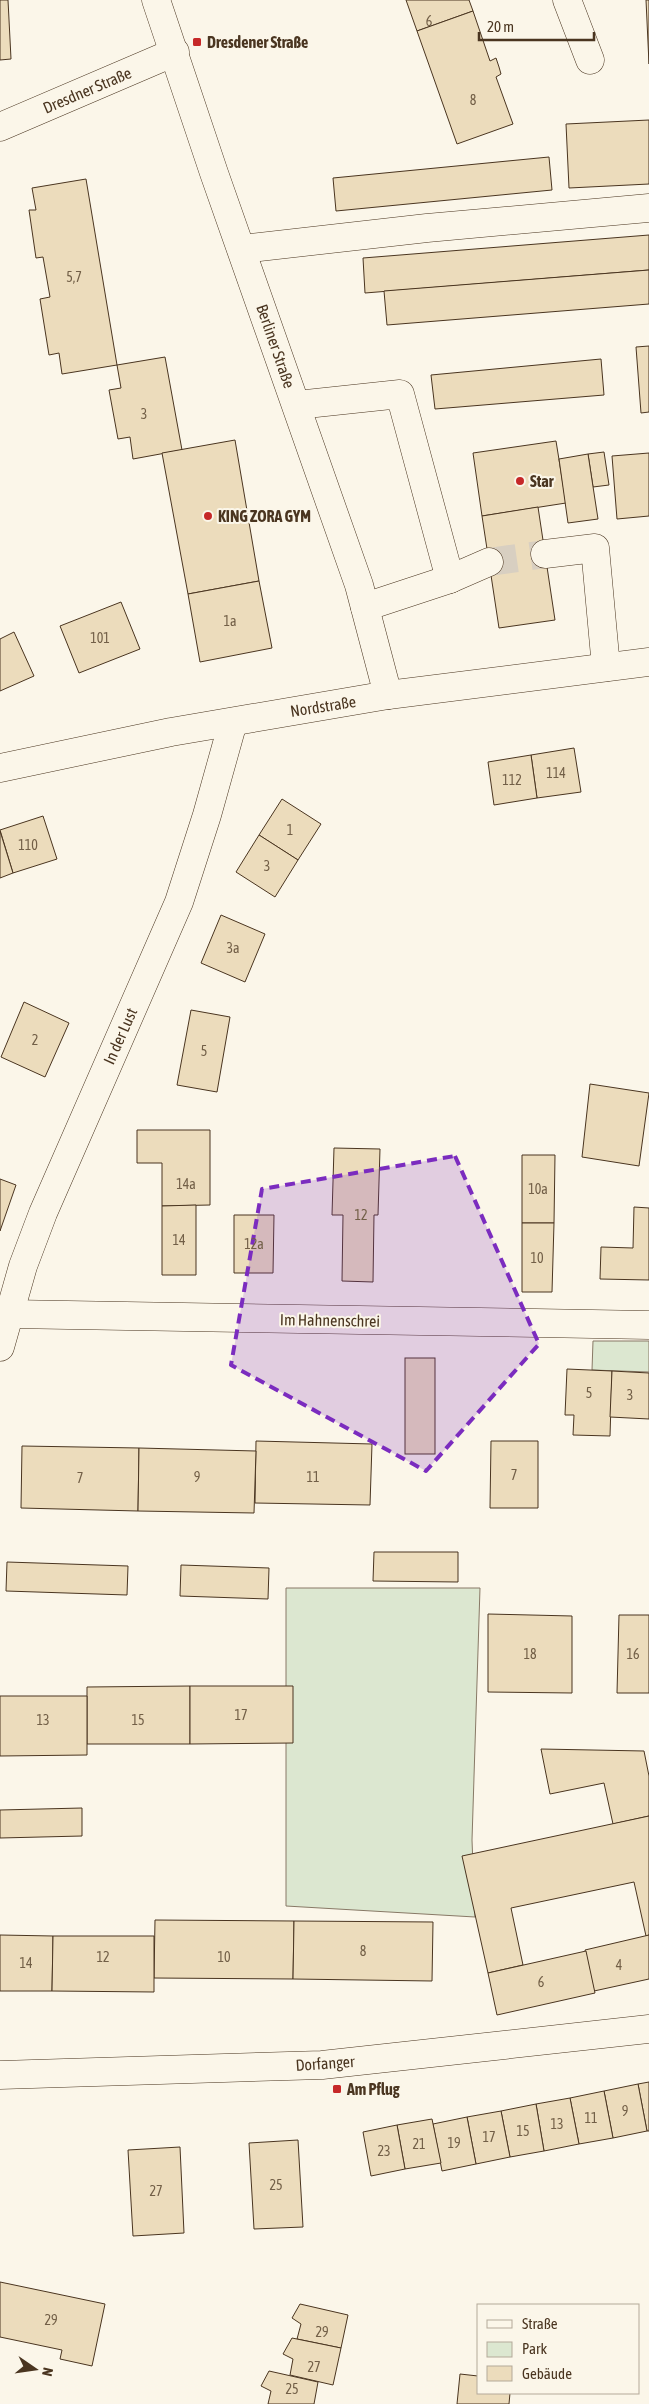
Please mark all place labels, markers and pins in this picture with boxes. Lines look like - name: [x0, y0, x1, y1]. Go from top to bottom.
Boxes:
- place label: Dresdener Straße: [207, 33, 308, 51]
- marker: Dresdener Straße: [191, 36, 203, 48]
- place label: Star: [530, 472, 554, 490]
- marker: Star: [514, 475, 526, 487]
- place label: KING ZORA GYM: [218, 507, 311, 525]
- marker: KING ZORA GYM: [202, 510, 214, 522]
- place label: Am Pflug: [346, 2080, 400, 2098]
- marker: Am Pflug: [331, 2083, 343, 2095]

